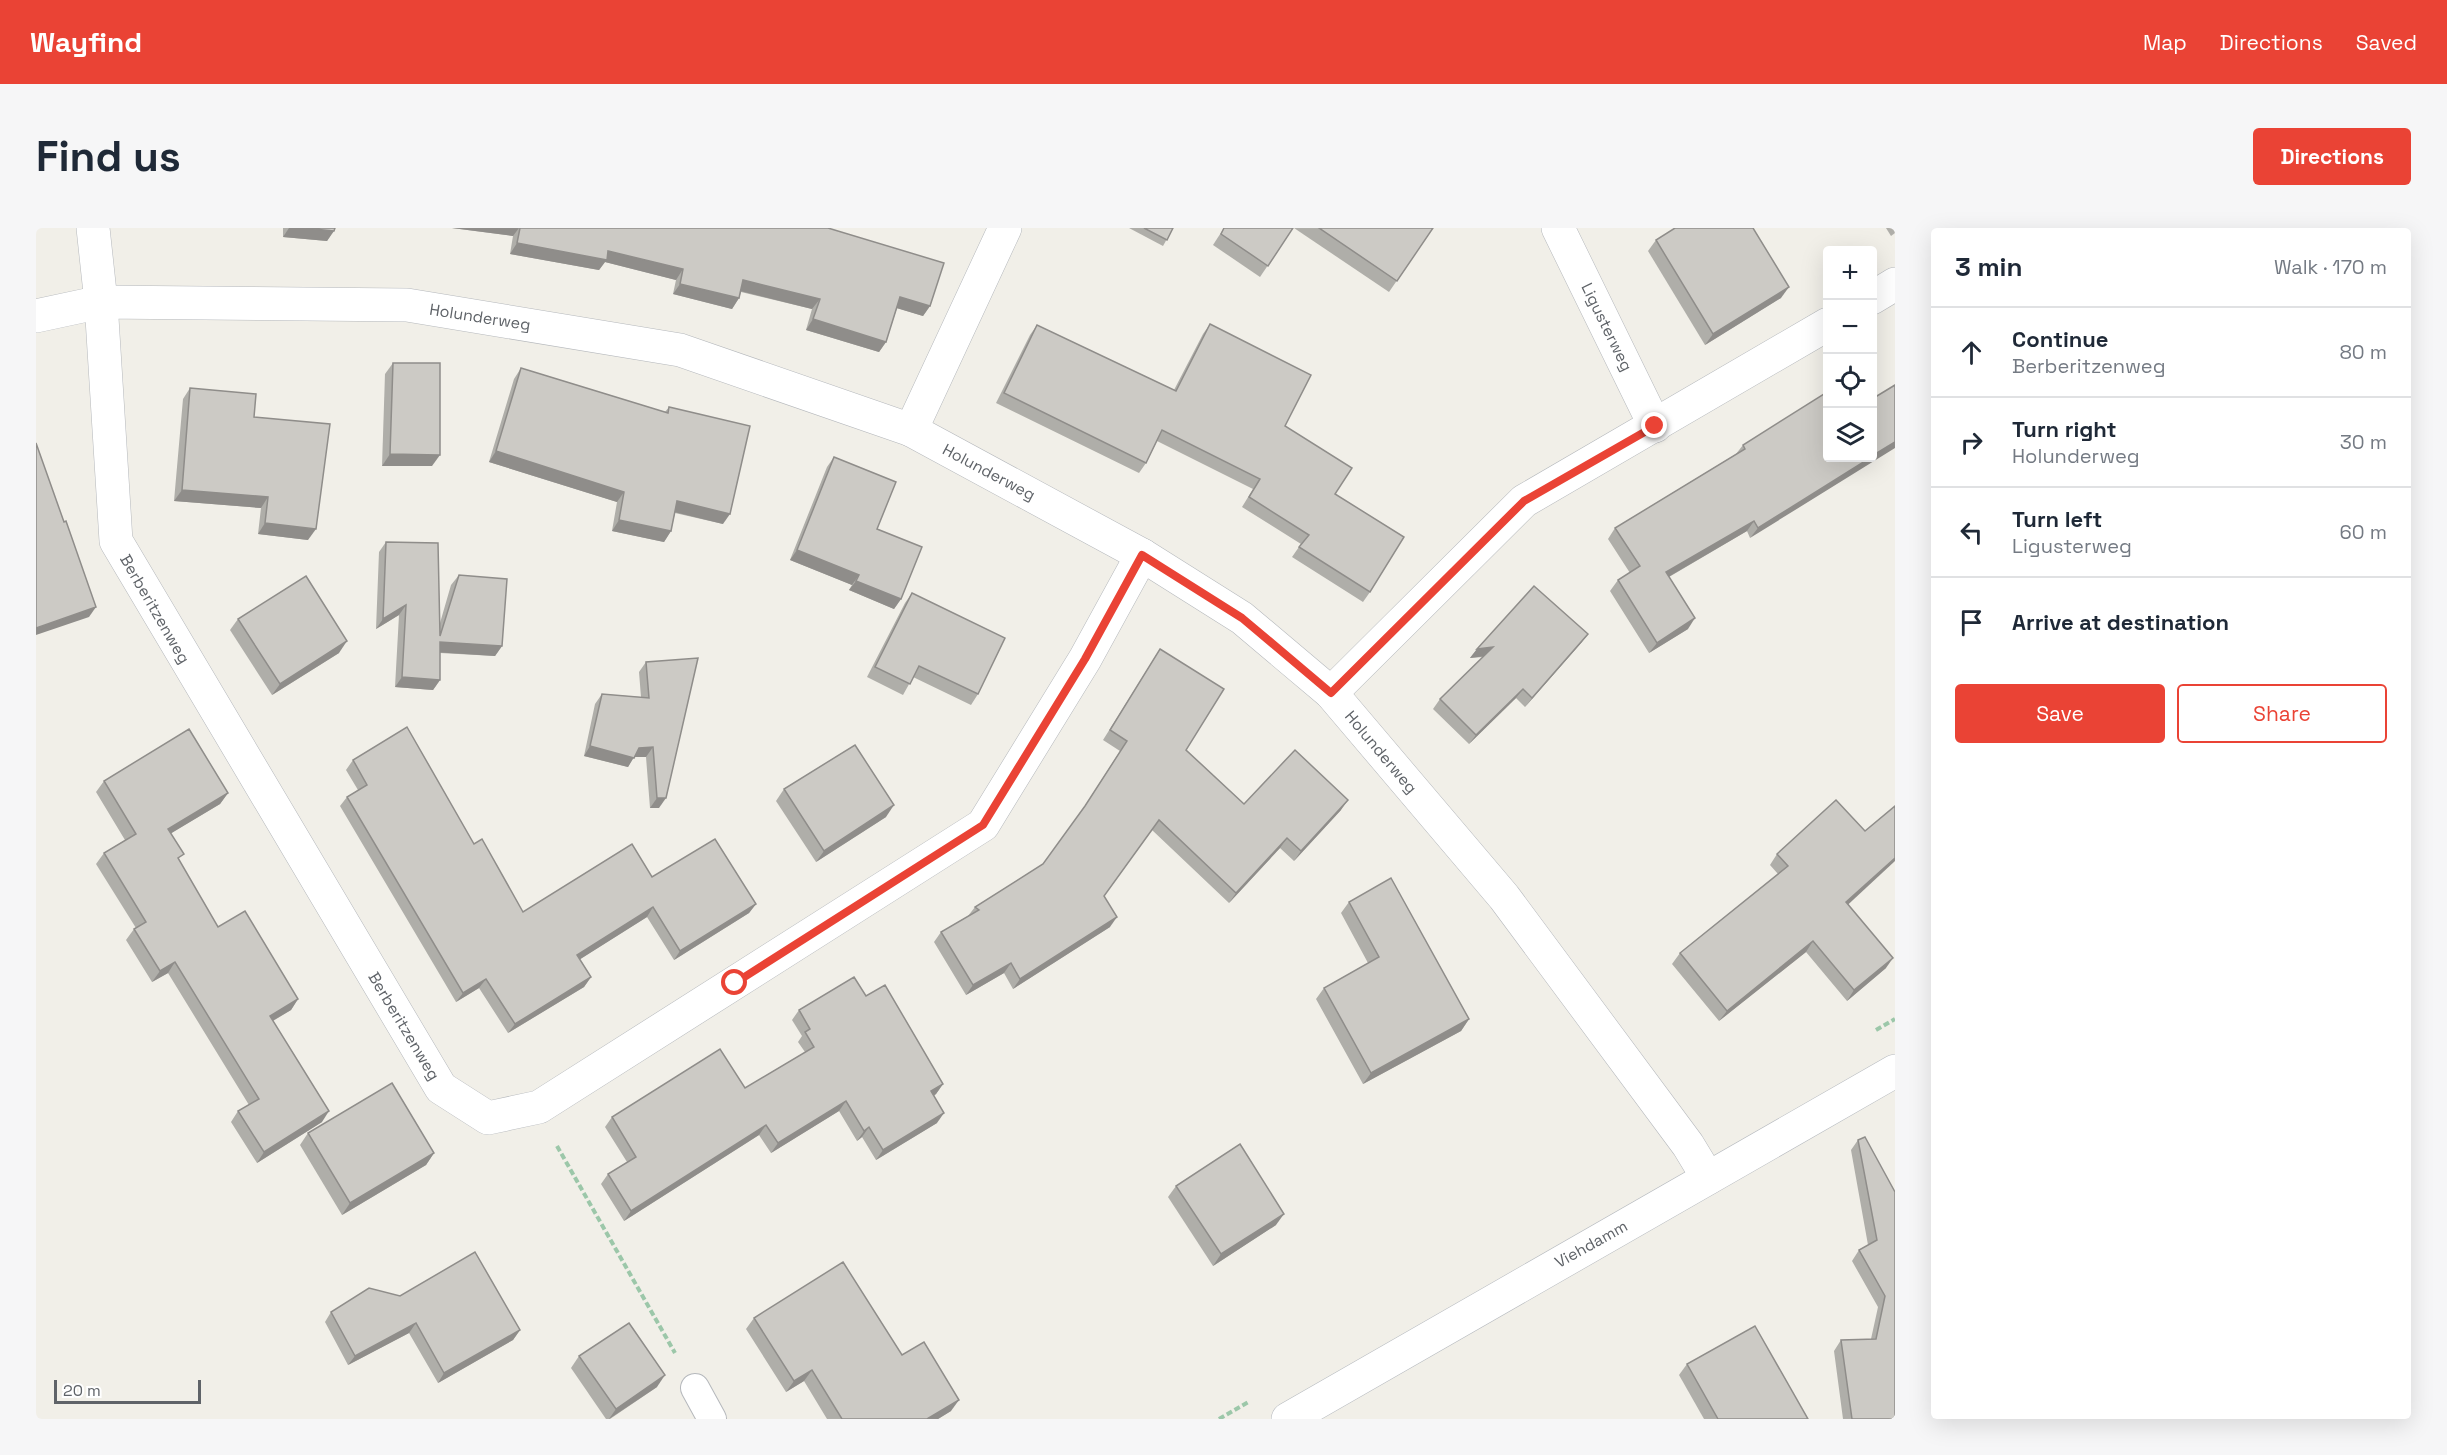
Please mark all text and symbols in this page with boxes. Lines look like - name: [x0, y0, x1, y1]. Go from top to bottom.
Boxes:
- text: Wayfind: [30, 24, 142, 60]
- text: Map: [2143, 29, 2187, 56]
- text: Directions: [2220, 29, 2323, 56]
- text: Saved: [2356, 29, 2417, 56]
- button: Directions: [2253, 128, 2411, 185]
- text: Find us: [36, 130, 181, 183]
- map controls: [1823, 246, 1877, 462]
- button: +: [1823, 246, 1877, 300]
- text: 3 min: [1955, 250, 2023, 284]
- text: Walk · 170 m: [2274, 254, 2387, 280]
- street label: Ligusterweg: [1577, 279, 1637, 375]
- street label: Holunderweg: [428, 299, 532, 335]
- button: −: [1823, 300, 1877, 354]
- text: Continue: [2012, 325, 2108, 353]
- icon: ahead: [1955, 336, 1988, 369]
- text: 80 m: [2339, 339, 2387, 365]
- text: Berberitzenweg: [2012, 353, 2166, 379]
- button: locate: [1823, 354, 1877, 408]
- button: layers: [1823, 408, 1877, 462]
- route end: [1641, 412, 1667, 438]
- text: Turn right: [2012, 415, 2117, 443]
- icon: right: [1955, 426, 1988, 459]
- text: 30 m: [2340, 429, 2387, 455]
- street label: Holunderweg: [939, 439, 1039, 505]
- text: Holunderweg: [2012, 443, 2140, 469]
- text: Turn left: [2012, 505, 2102, 533]
- icon: left: [1955, 516, 1988, 549]
- text: 60 m: [2340, 519, 2387, 545]
- text: Ligusterweg: [2012, 533, 2132, 559]
- street label: Berberitzenweg: [115, 551, 195, 667]
- icon: arrive: [1955, 606, 1988, 639]
- text: Arrive at destination: [2012, 608, 2229, 636]
- button: Save: [1955, 684, 2165, 743]
- button: Share: [2177, 684, 2387, 743]
- street label: Holunderweg: [1340, 706, 1422, 798]
- street label: Berberitzenweg: [363, 968, 445, 1084]
- route start: [721, 969, 747, 995]
- street label: Viehdamm: [1551, 1215, 1631, 1273]
- scale bar: [54, 1377, 201, 1404]
- text: 20 m: [63, 1380, 101, 1401]

